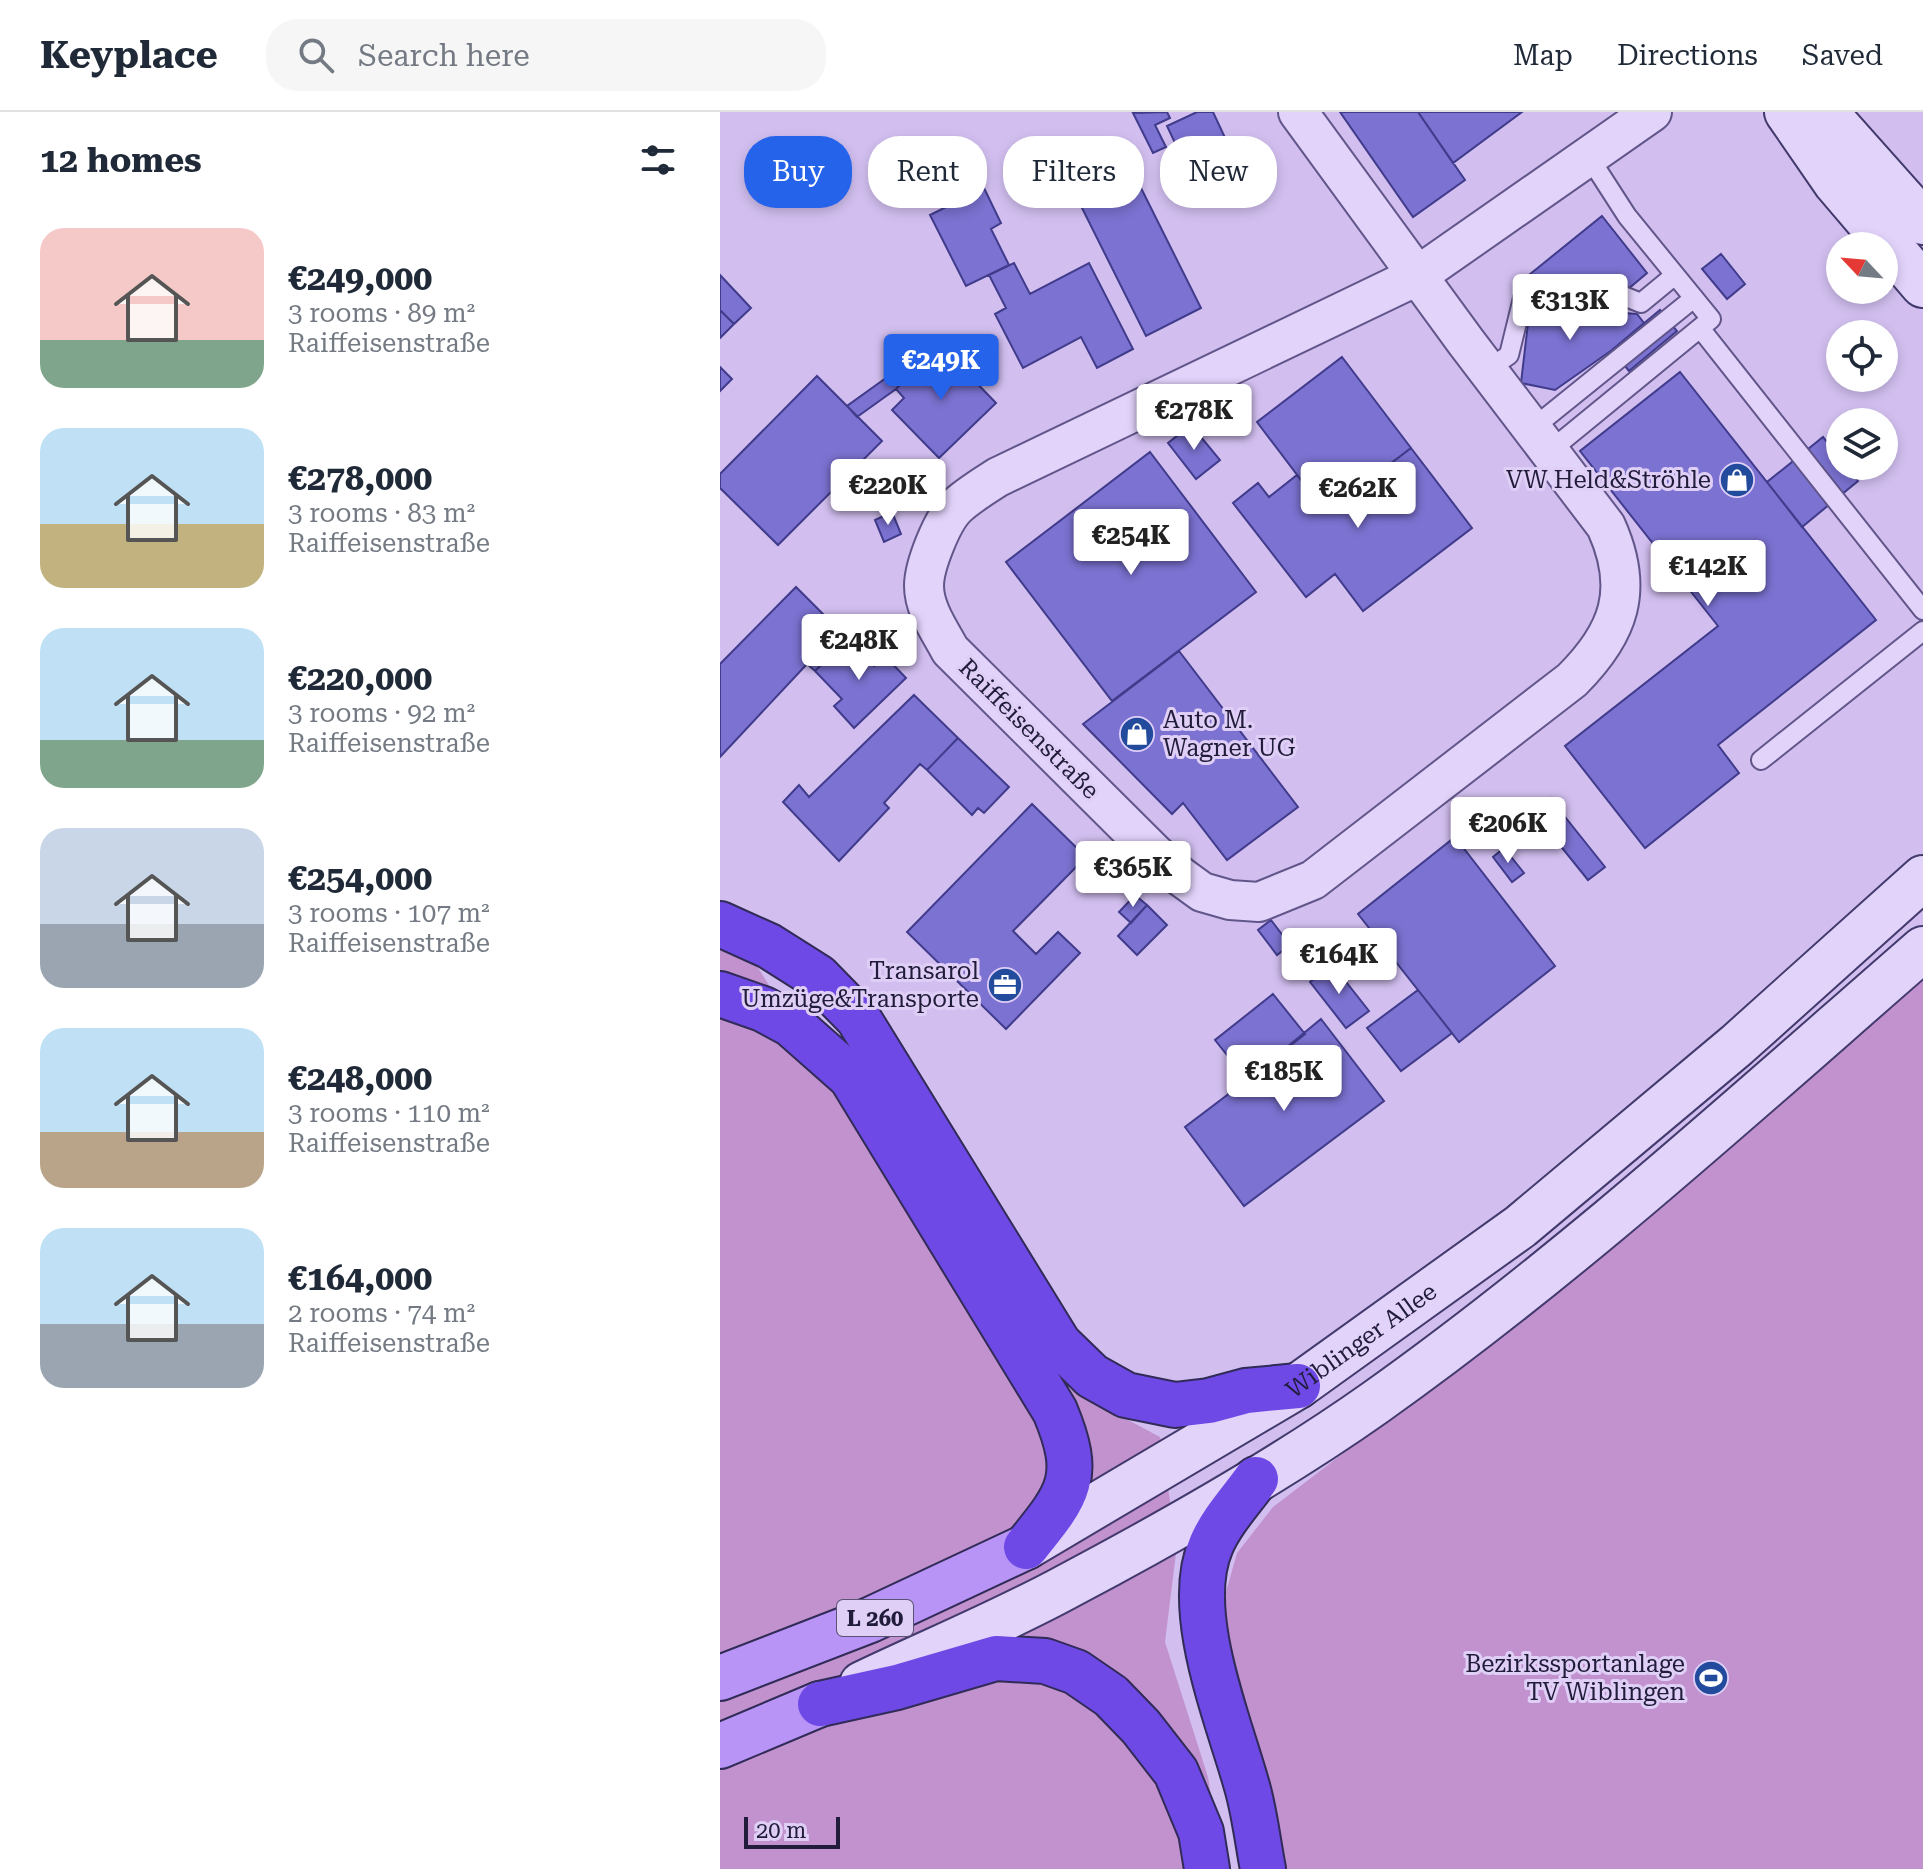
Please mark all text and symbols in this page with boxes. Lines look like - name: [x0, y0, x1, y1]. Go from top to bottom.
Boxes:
- search box: [266, 19, 826, 91]
- text: Keyplace: [40, 33, 218, 77]
- icon: search: [294, 33, 338, 77]
- text: Search here: [358, 38, 530, 73]
- text: Map: [1513, 39, 1573, 72]
- text: Directions: [1617, 39, 1758, 72]
- text: Saved: [1802, 39, 1883, 72]
- chip: Buy: [744, 136, 852, 208]
- chip: Rent: [868, 136, 987, 208]
- chip: Filters: [1003, 136, 1144, 208]
- chip: New: [1160, 136, 1277, 208]
- icon: filters: [636, 138, 680, 182]
- text: 12 homes: [40, 140, 202, 180]
- north arrow: [1826, 232, 1898, 304]
- map controls: [1826, 232, 1898, 480]
- text: €249,000: [288, 258, 432, 298]
- icon: home: [104, 260, 200, 356]
- pin: €313K: [1514, 274, 1626, 342]
- text: €313K: [1531, 285, 1609, 315]
- text: 3 rooms · 89 m²: [288, 298, 475, 328]
- button: locate: [1826, 320, 1898, 392]
- text: Raiffeisenstraße: [288, 328, 490, 358]
- pin: €249K: [885, 334, 997, 402]
- text: €249K: [902, 345, 980, 375]
- pin: €278K: [1138, 384, 1250, 452]
- text: €278K: [1155, 395, 1233, 425]
- button: layers: [1826, 408, 1898, 480]
- text: €278,000: [288, 458, 432, 498]
- pin: €220K: [832, 459, 944, 527]
- icon: home: [104, 460, 200, 556]
- shop icon: VW Held&Ströhle: [1718, 461, 1756, 499]
- pin: €262K: [1302, 462, 1414, 530]
- place label: VW Held&Ströhle: [1506, 466, 1711, 494]
- text: €220K: [849, 470, 927, 500]
- text: €262K: [1319, 473, 1397, 503]
- text: 3 rooms · 83 m²: [288, 498, 475, 528]
- pin: €254K: [1075, 509, 1187, 577]
- text: €254K: [1092, 520, 1170, 550]
- text: Raiffeisenstraße: [288, 528, 490, 558]
- pin: €142K: [1652, 540, 1764, 608]
- text: €142K: [1669, 551, 1747, 581]
- pin: €248K: [803, 614, 915, 682]
- text: €248K: [820, 625, 898, 655]
- street label: Raiffeisenstraße: [953, 653, 1105, 805]
- text: €220,000: [288, 658, 432, 698]
- icon: home: [104, 660, 200, 756]
- text: 3 rooms · 92 m²: [288, 698, 475, 728]
- place label: Auto M. Wagner UG: [1163, 706, 1296, 762]
- shop icon: Auto M. Wagner UG: [1118, 715, 1156, 753]
- text: Raiffeisenstraße: [288, 728, 490, 758]
- pin: €206K: [1452, 797, 1564, 865]
- text: €206K: [1469, 808, 1547, 838]
- pin: €365K: [1077, 841, 1189, 909]
- text: €365K: [1094, 852, 1172, 882]
- text: €254,000: [288, 858, 432, 898]
- icon: home: [104, 860, 200, 956]
- text: 3 rooms · 107 m²: [288, 898, 490, 928]
- text: Raiffeisenstraße: [288, 928, 490, 958]
- pin: €164K: [1283, 928, 1395, 996]
- text: €164K: [1300, 939, 1378, 969]
- place label: Transarol Umzüge&Transporte: [741, 957, 979, 1013]
- office icon: Transarol Umzüge&Transporte: [986, 966, 1024, 1004]
- pin: €185K: [1228, 1045, 1340, 1113]
- text: €185K: [1245, 1056, 1323, 1086]
- text: €248,000: [288, 1058, 432, 1098]
- icon: home: [104, 1060, 200, 1156]
- text: 3 rooms · 110 m²: [288, 1098, 490, 1128]
- text: Raiffeisenstraße: [288, 1128, 490, 1158]
- text: €164,000: [288, 1258, 432, 1298]
- icon: home: [104, 1260, 200, 1356]
- street label: Wiblinger Allee: [1281, 1277, 1442, 1404]
- text: 2 rooms · 74 m²: [288, 1298, 475, 1328]
- text: Raiffeisenstraße: [288, 1328, 490, 1358]
- road number: L 260: [837, 1600, 913, 1636]
- place label: Bezirkssportanlage TV Wiblingen: [1465, 1650, 1685, 1706]
- sports icon: Bezirkssportanlage TV Wiblingen: [1692, 1659, 1730, 1697]
- scale bar: [744, 1813, 840, 1849]
- text: 20 m: [756, 1818, 806, 1843]

